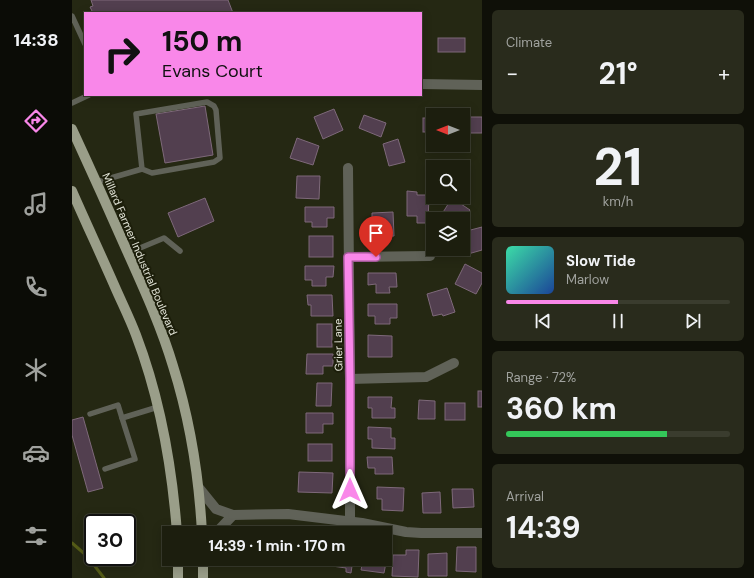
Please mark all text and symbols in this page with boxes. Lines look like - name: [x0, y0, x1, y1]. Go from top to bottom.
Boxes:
- text: 150 m: [162, 23, 242, 60]
- text: 14:38: [13, 28, 59, 52]
- icon: right: [96, 28, 148, 80]
- text: Climate: [506, 34, 552, 51]
- text: 21°: [598, 54, 638, 93]
- text: Evans Court: [162, 59, 263, 83]
- text: −: [506, 59, 518, 88]
- text: +: [718, 59, 730, 88]
- icon: directions: [22, 107, 50, 135]
- north arrow: [426, 108, 470, 152]
- map controls: [426, 108, 470, 256]
- text: 21: [594, 133, 642, 201]
- button: search: [426, 160, 470, 204]
- street label: Millard Farmer Industrial Boulevard: [99, 171, 181, 337]
- icon: music: [22, 190, 50, 218]
- text: km/h: [603, 193, 633, 210]
- button: layers: [426, 212, 470, 256]
- pin: [359, 216, 393, 257]
- icon: arrive: [365, 222, 387, 244]
- text: Slow Tide: [566, 251, 636, 271]
- text: Marlow: [566, 271, 609, 288]
- icon: phone: [22, 273, 50, 301]
- icon: previous: [532, 310, 554, 332]
- icon: pause: [607, 310, 629, 332]
- icon: next: [682, 310, 704, 332]
- street label: Grier Lane: [331, 319, 345, 371]
- icon: climate: [22, 356, 50, 384]
- text: Range · 72%: [506, 369, 576, 386]
- text: 360 km: [506, 389, 617, 428]
- icon: car: [22, 439, 50, 467]
- position arrow: [329, 469, 371, 511]
- text: Arrival: [506, 488, 544, 505]
- text: 14:39: [506, 508, 580, 547]
- speed limit sign: 30: [84, 514, 136, 566]
- icon: filters: [22, 522, 50, 550]
- text: 14:39 · 1 min · 170 m: [209, 536, 346, 556]

